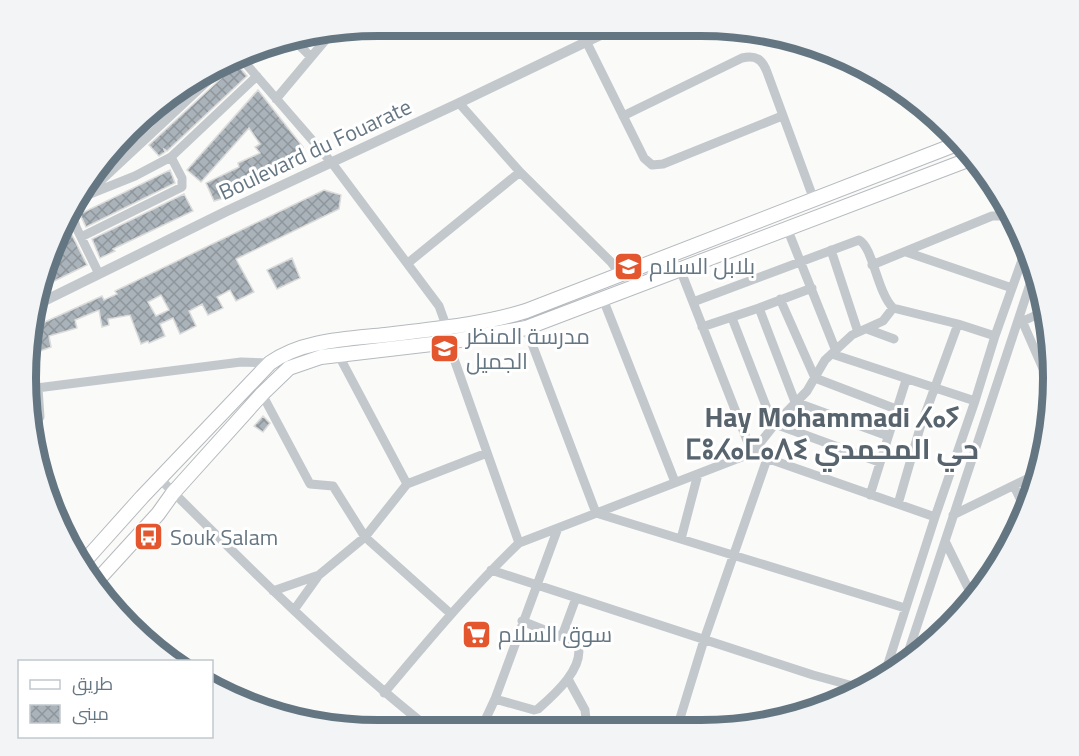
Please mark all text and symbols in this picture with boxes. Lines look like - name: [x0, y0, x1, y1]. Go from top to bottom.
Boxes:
- street label: Boulevard du Fouarate: [213, 89, 417, 209]
- place label: بلابل السلام: [649, 249, 755, 283]
- school or university icon: بلابل السلام: [612, 250, 644, 282]
- place label: مدرسة المنظر الجميل: [464, 319, 590, 378]
- school or university icon: مدرسة المنظر الجميل: [429, 333, 461, 365]
- district label: Hay Mohammadi ⵃⴰⵢ ⵎⵓⵃⴰⵎⴰⴷⵉ حي المحمدي: [685, 395, 979, 472]
- place label: Souk Salam: [170, 520, 278, 554]
- bus stop icon: Souk Salam: [133, 521, 165, 553]
- place label: سوق السلام: [498, 617, 612, 651]
- supermarket icon: سوق السلام: [461, 618, 493, 650]
- legend: [18, 660, 213, 738]
- text: طريق: [72, 670, 113, 697]
- text: مبنى: [72, 700, 109, 727]

